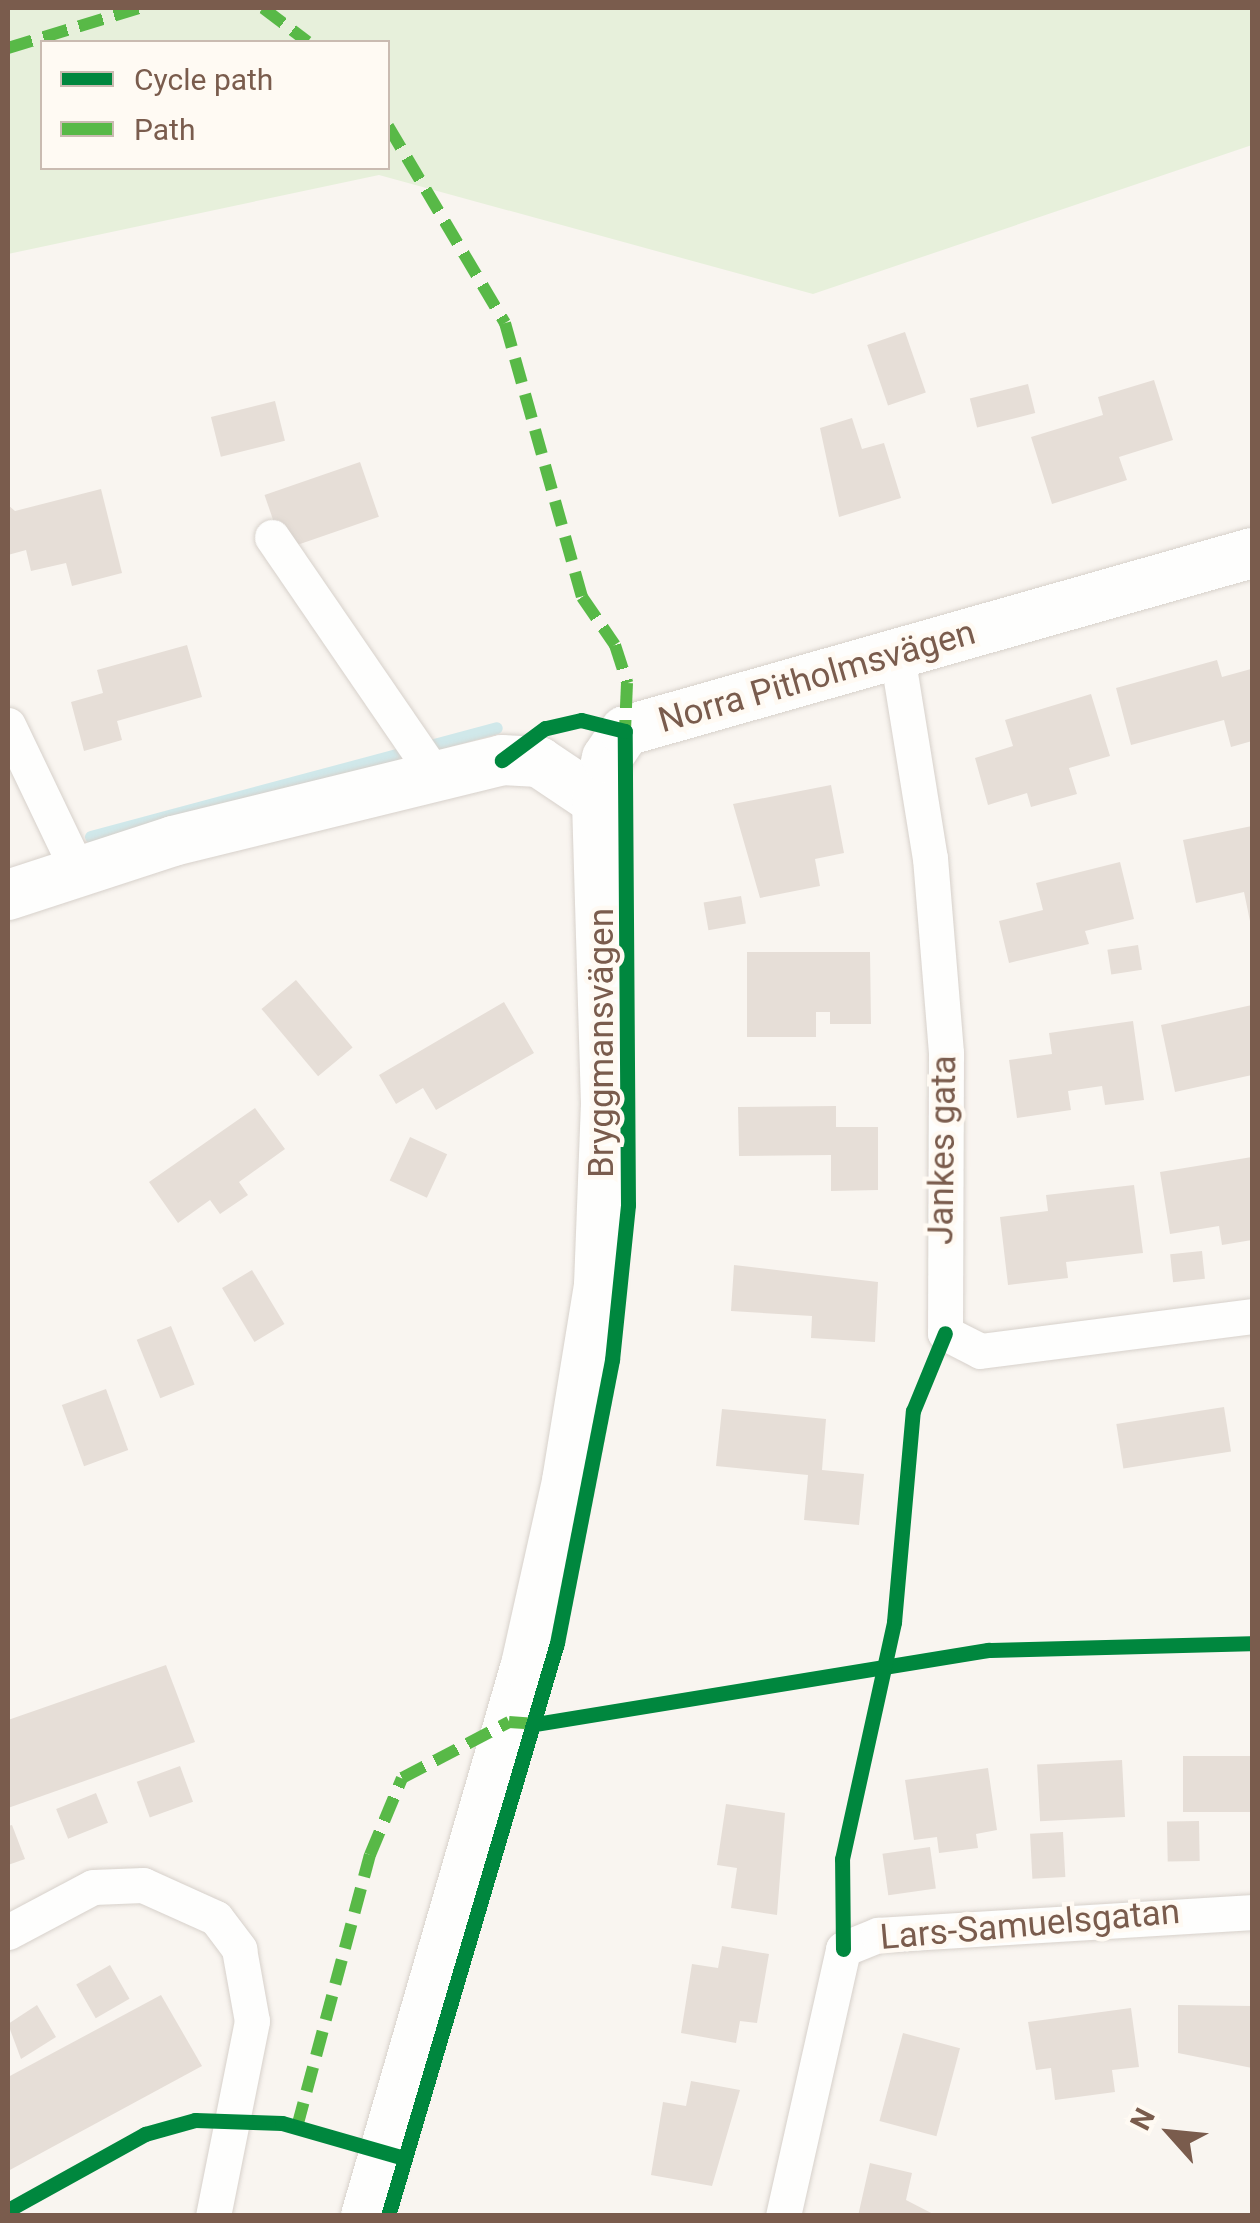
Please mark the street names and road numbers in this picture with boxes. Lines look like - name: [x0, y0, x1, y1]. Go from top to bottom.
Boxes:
- street label: Norra Pitholmsvägen: [654, 612, 980, 742]
- street label: Bryggmansvägen: [581, 908, 623, 1178]
- street label: Jankes gata: [920, 1055, 966, 1245]
- street label: Lars-Samuelsgatan: [878, 1891, 1182, 1959]

